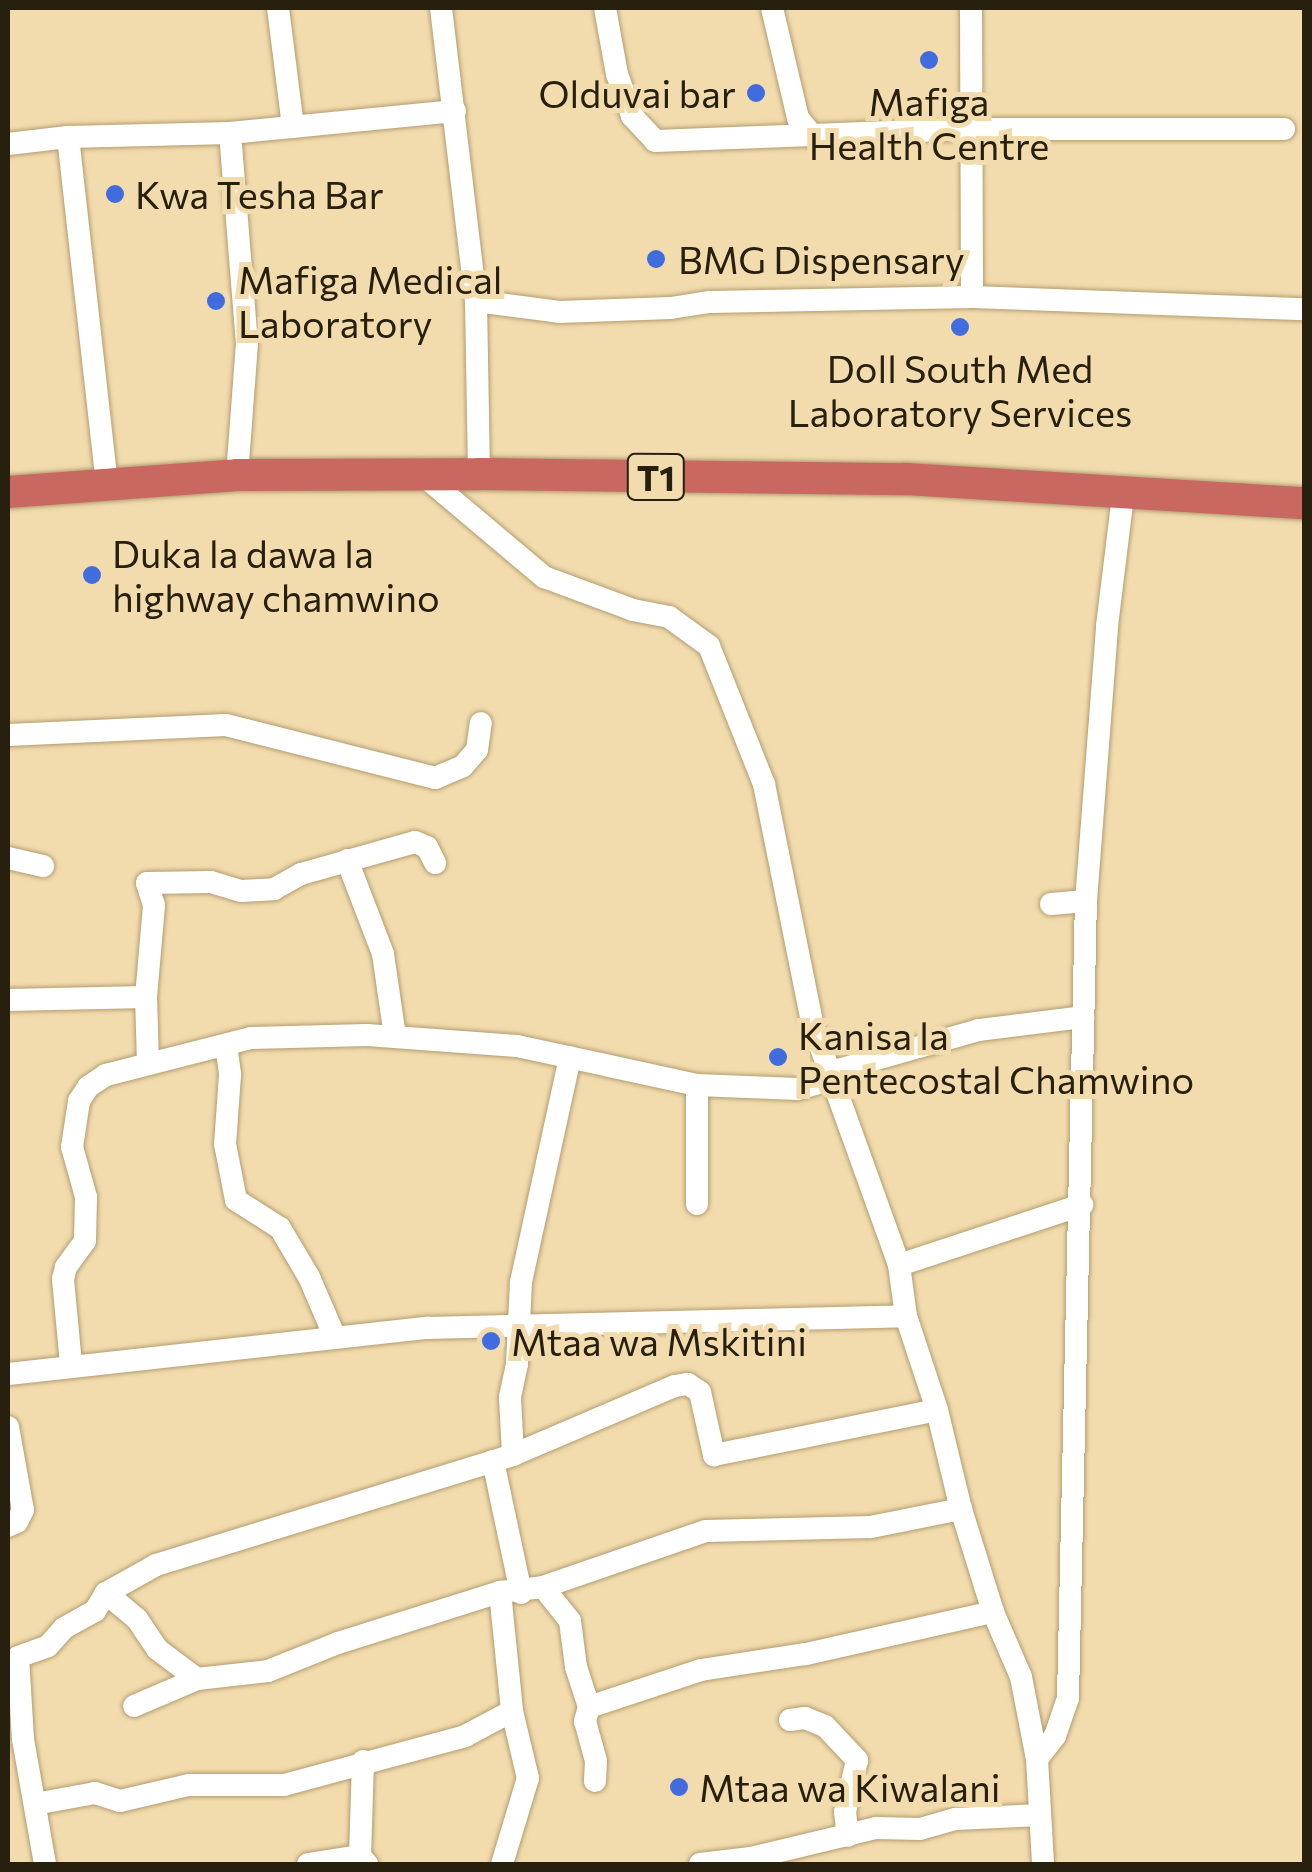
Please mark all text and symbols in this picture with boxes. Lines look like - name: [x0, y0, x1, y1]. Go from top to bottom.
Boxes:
- marker: Mafiga Health Centre: [916, 47, 942, 73]
- place label: Olduvai bar: [539, 70, 736, 116]
- place label: Mafiga Health Centre: [809, 78, 1049, 168]
- marker: Olduvai bar: [745, 82, 767, 104]
- place label: Kwa Tesha Bar: [135, 171, 384, 217]
- marker: Kwa Tesha Bar: [104, 183, 126, 205]
- place label: BMG Dispensary: [678, 236, 965, 282]
- marker: BMG Dispensary: [643, 246, 669, 272]
- place label: Mafiga Medical Laboratory: [238, 256, 502, 346]
- marker: Mafiga Medical Laboratory: [203, 288, 229, 314]
- marker: Doll South Med Laboratory Services: [947, 314, 973, 340]
- place label: Doll South Med Laboratory Services: [788, 345, 1132, 434]
- road number: T1: [626, 447, 686, 507]
- place label: Duka la dawa la highway chamwino: [112, 530, 440, 620]
- marker: Duka la dawa la highway chamwino: [81, 564, 103, 586]
- place label: Kanisa la Pentecostal Chamwino: [798, 1012, 1194, 1102]
- marker: Kanisa la Pentecostal Chamwino: [767, 1046, 789, 1068]
- place label: Mtaa wa Mskitini: [511, 1318, 807, 1364]
- marker: Mtaa wa Mskitini: [480, 1330, 502, 1352]
- place label: Mtaa wa Kiwalani: [699, 1764, 1000, 1810]
- marker: Mtaa wa Kiwalani: [668, 1776, 690, 1798]

